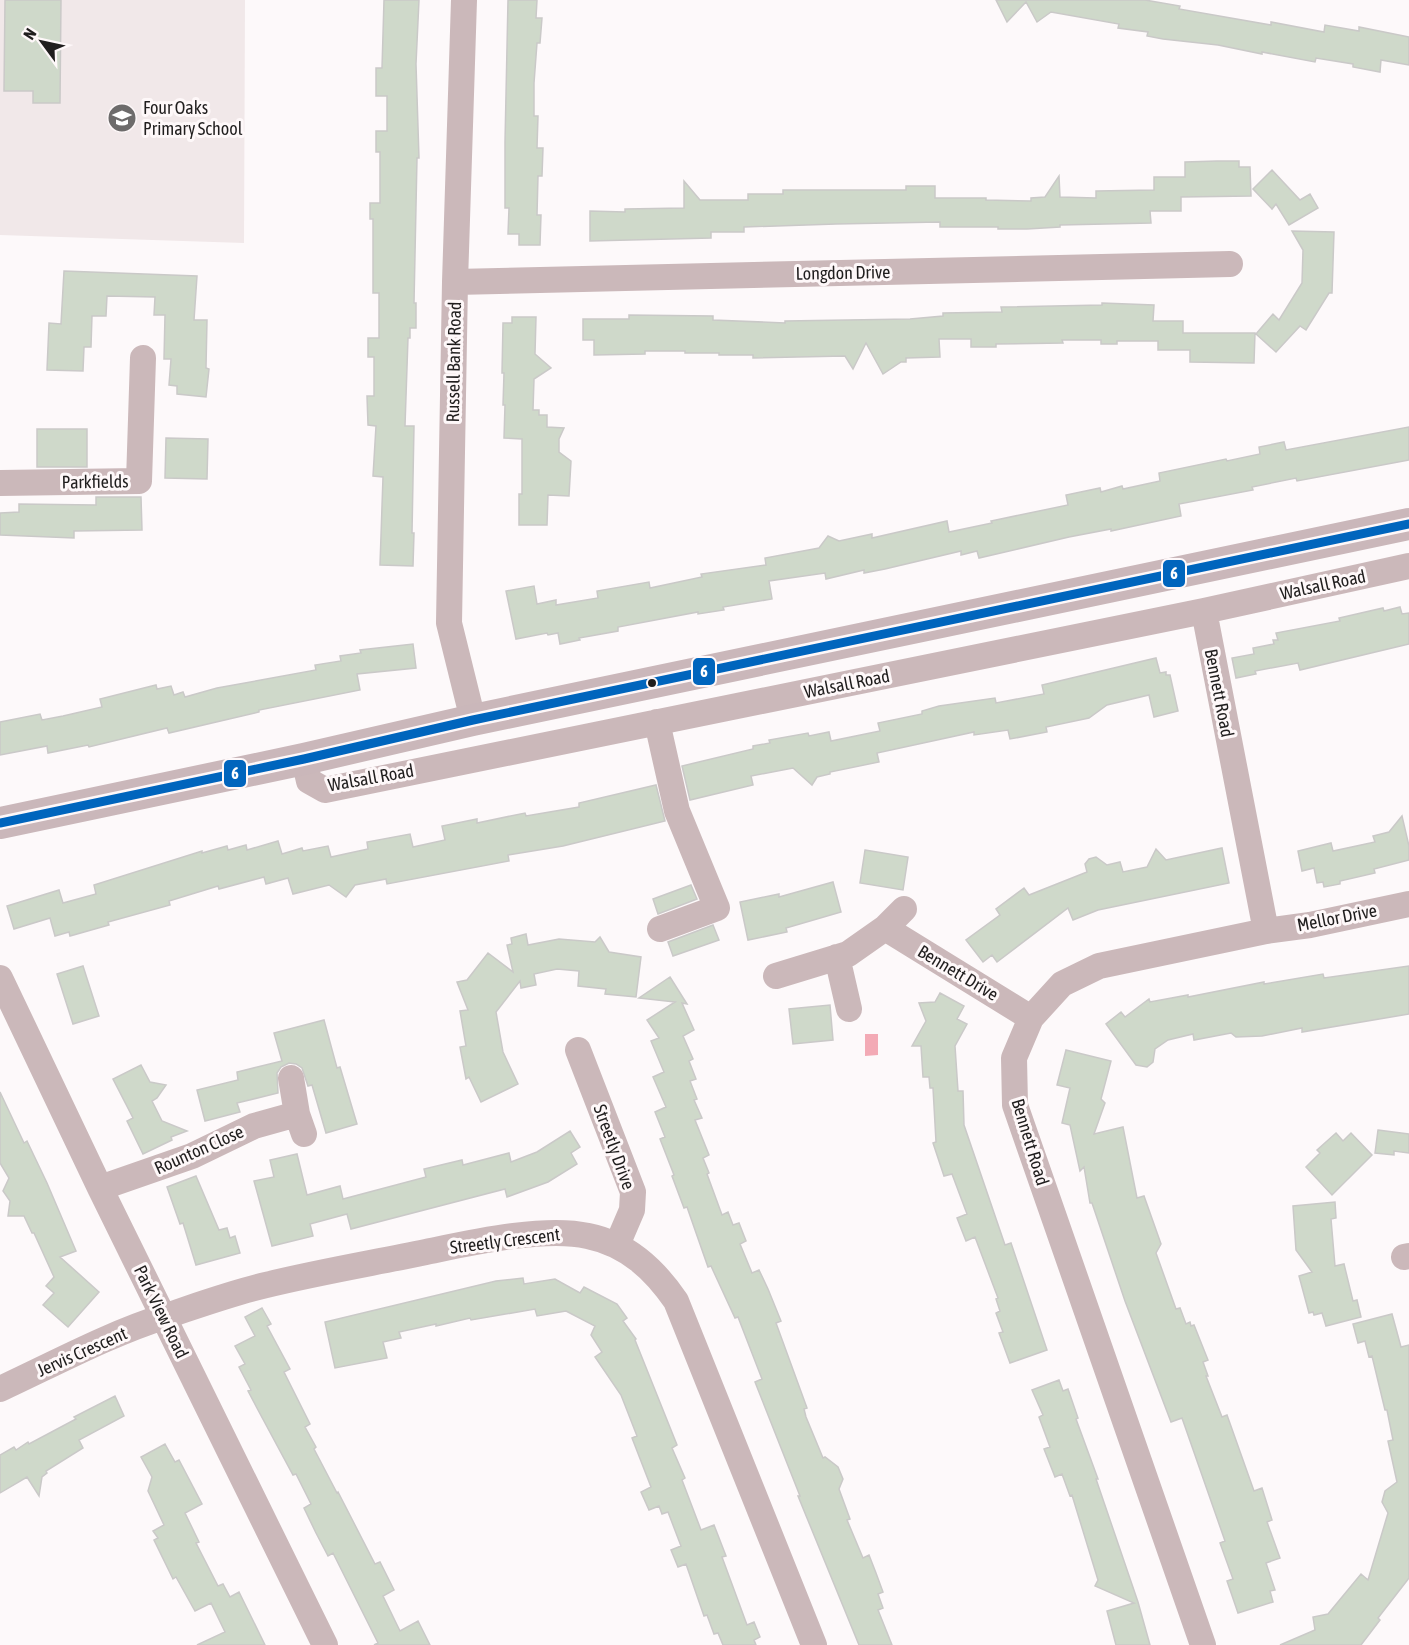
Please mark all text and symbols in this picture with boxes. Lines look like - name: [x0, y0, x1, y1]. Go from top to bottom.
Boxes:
- north arrow: [12, 12, 72, 72]
- text: N: [19, 25, 40, 43]
- place label: Four Oaks Primary School: [143, 97, 243, 139]
- school or university icon: Four Oaks Primary School: [106, 102, 138, 134]
- street label: Longdon Drive: [795, 261, 891, 284]
- street label: Russell Bank Road: [442, 301, 465, 423]
- street label: Parkfields: [61, 470, 129, 493]
- line badge: 6: [1162, 559, 1186, 588]
- text: 6: [1170, 564, 1178, 582]
- street label: Walsall Road: [1278, 565, 1368, 604]
- street label: Bennett Road: [1201, 647, 1238, 739]
- line badge: 6: [692, 657, 716, 686]
- text: 6: [700, 662, 708, 680]
- street label: Walsall Road: [802, 665, 891, 702]
- unlabelled marker: [646, 677, 658, 689]
- line badge: 6: [223, 759, 247, 788]
- street label: Walsall Road: [326, 760, 415, 795]
- text: 6: [231, 764, 239, 782]
- street label: Mellor Drive: [1295, 899, 1379, 936]
- street label: Bennett Drive: [914, 940, 1002, 1005]
- street label: Bennett Road: [1007, 1096, 1054, 1188]
- street label: Streetly Drive: [589, 1101, 640, 1192]
- street label: Rounton Close: [151, 1121, 247, 1179]
- street label: Streetly Crescent: [449, 1223, 561, 1258]
- street label: Park View Road: [130, 1262, 193, 1362]
- street label: Jervis Crescent: [34, 1322, 130, 1381]

